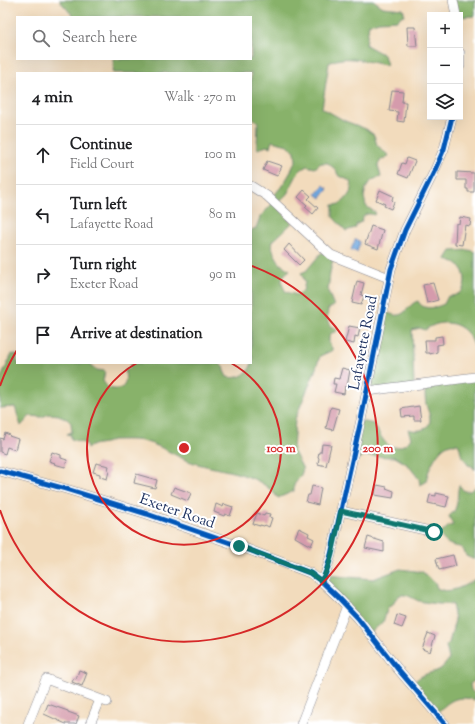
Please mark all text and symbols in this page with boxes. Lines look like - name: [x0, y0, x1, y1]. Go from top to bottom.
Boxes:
- map controls: [427, 12, 463, 120]
- button: +: [427, 12, 463, 48]
- search box: [16, 16, 252, 60]
- icon: search: [30, 27, 52, 49]
- text: Search here: [62, 28, 137, 49]
- button: −: [427, 48, 463, 84]
- button: layers: [427, 84, 463, 120]
- text: 4 min: [32, 86, 73, 110]
- text: Walk · 270 m: [164, 89, 236, 107]
- text: Continue: [70, 135, 132, 156]
- icon: ahead: [32, 144, 54, 166]
- text: 100 m: [204, 146, 236, 164]
- text: Field Court: [70, 156, 134, 174]
- text: Turn left: [70, 195, 127, 216]
- icon: left: [32, 204, 54, 226]
- text: 80 m: [209, 206, 236, 224]
- text: Lafayette Road: [70, 216, 153, 234]
- text: Turn right: [70, 255, 136, 276]
- icon: right: [32, 264, 54, 286]
- text: 90 m: [209, 266, 236, 284]
- text: Exeter Road: [70, 276, 138, 294]
- street label: Lafayette Road: [345, 293, 384, 392]
- icon: arrive: [32, 324, 54, 346]
- text: Arrive at destination: [70, 324, 203, 345]
- text: 100 m: [265, 440, 296, 458]
- text: 200 m: [363, 440, 393, 458]
- centre of rings: [177, 441, 191, 455]
- street label: Exeter Road: [136, 489, 218, 535]
- route start: [425, 523, 443, 541]
- route end: [230, 537, 248, 555]

